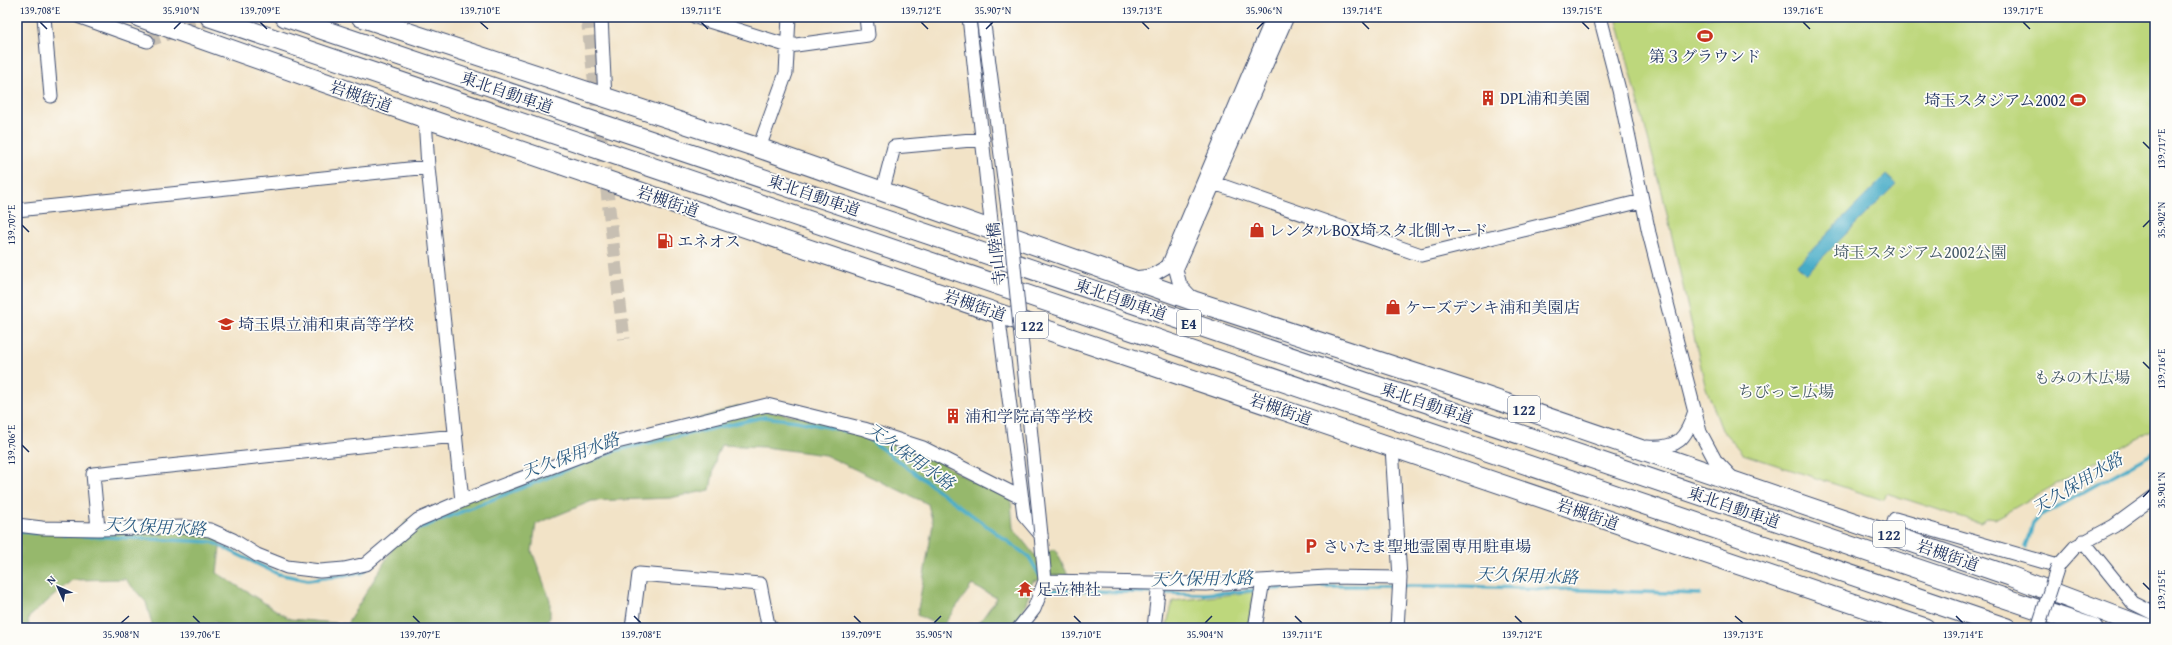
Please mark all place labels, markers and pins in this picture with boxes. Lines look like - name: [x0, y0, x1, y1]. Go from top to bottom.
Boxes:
- sports icon: 第３グラウンド: [1696, 27, 1714, 45]
- place label: 第３グラウンド: [1649, 44, 1761, 68]
- place label: DPL浦和美園: [1500, 86, 1590, 110]
- place label: 埼玉スタジアム2002: [1924, 88, 2066, 112]
- building icon: DPL浦和美園: [1479, 89, 1497, 107]
- sports icon: 埼玉スタジアム2002: [2069, 91, 2087, 109]
- place label: レンタルBOX埼スタ北側ヤード: [1269, 218, 1488, 242]
- shop icon: レンタルBOX埼スタ北側ヤード: [1248, 221, 1266, 239]
- place label: エネオス: [677, 229, 741, 253]
- fuel station icon: エネオス: [656, 232, 674, 250]
- place label: ケーズデンキ浦和美園店: [1405, 295, 1580, 319]
- shop icon: ケーズデンキ浦和美園店: [1384, 298, 1402, 316]
- place label: 埼玉県立浦和東高等学校: [238, 312, 414, 336]
- school or university icon: 埼玉県立浦和東高等学校: [217, 315, 235, 333]
- place label: 浦和学院高等学校: [965, 404, 1093, 428]
- building icon: 浦和学院高等学校: [944, 407, 962, 425]
- place label: さいたま聖地霊園専用駐車場: [1323, 534, 1531, 558]
- parking icon: さいたま聖地霊園専用駐車場: [1302, 537, 1320, 555]
- place label: 足立神社: [1037, 577, 1101, 601]
- temple icon: 足立神社: [1016, 580, 1034, 598]

